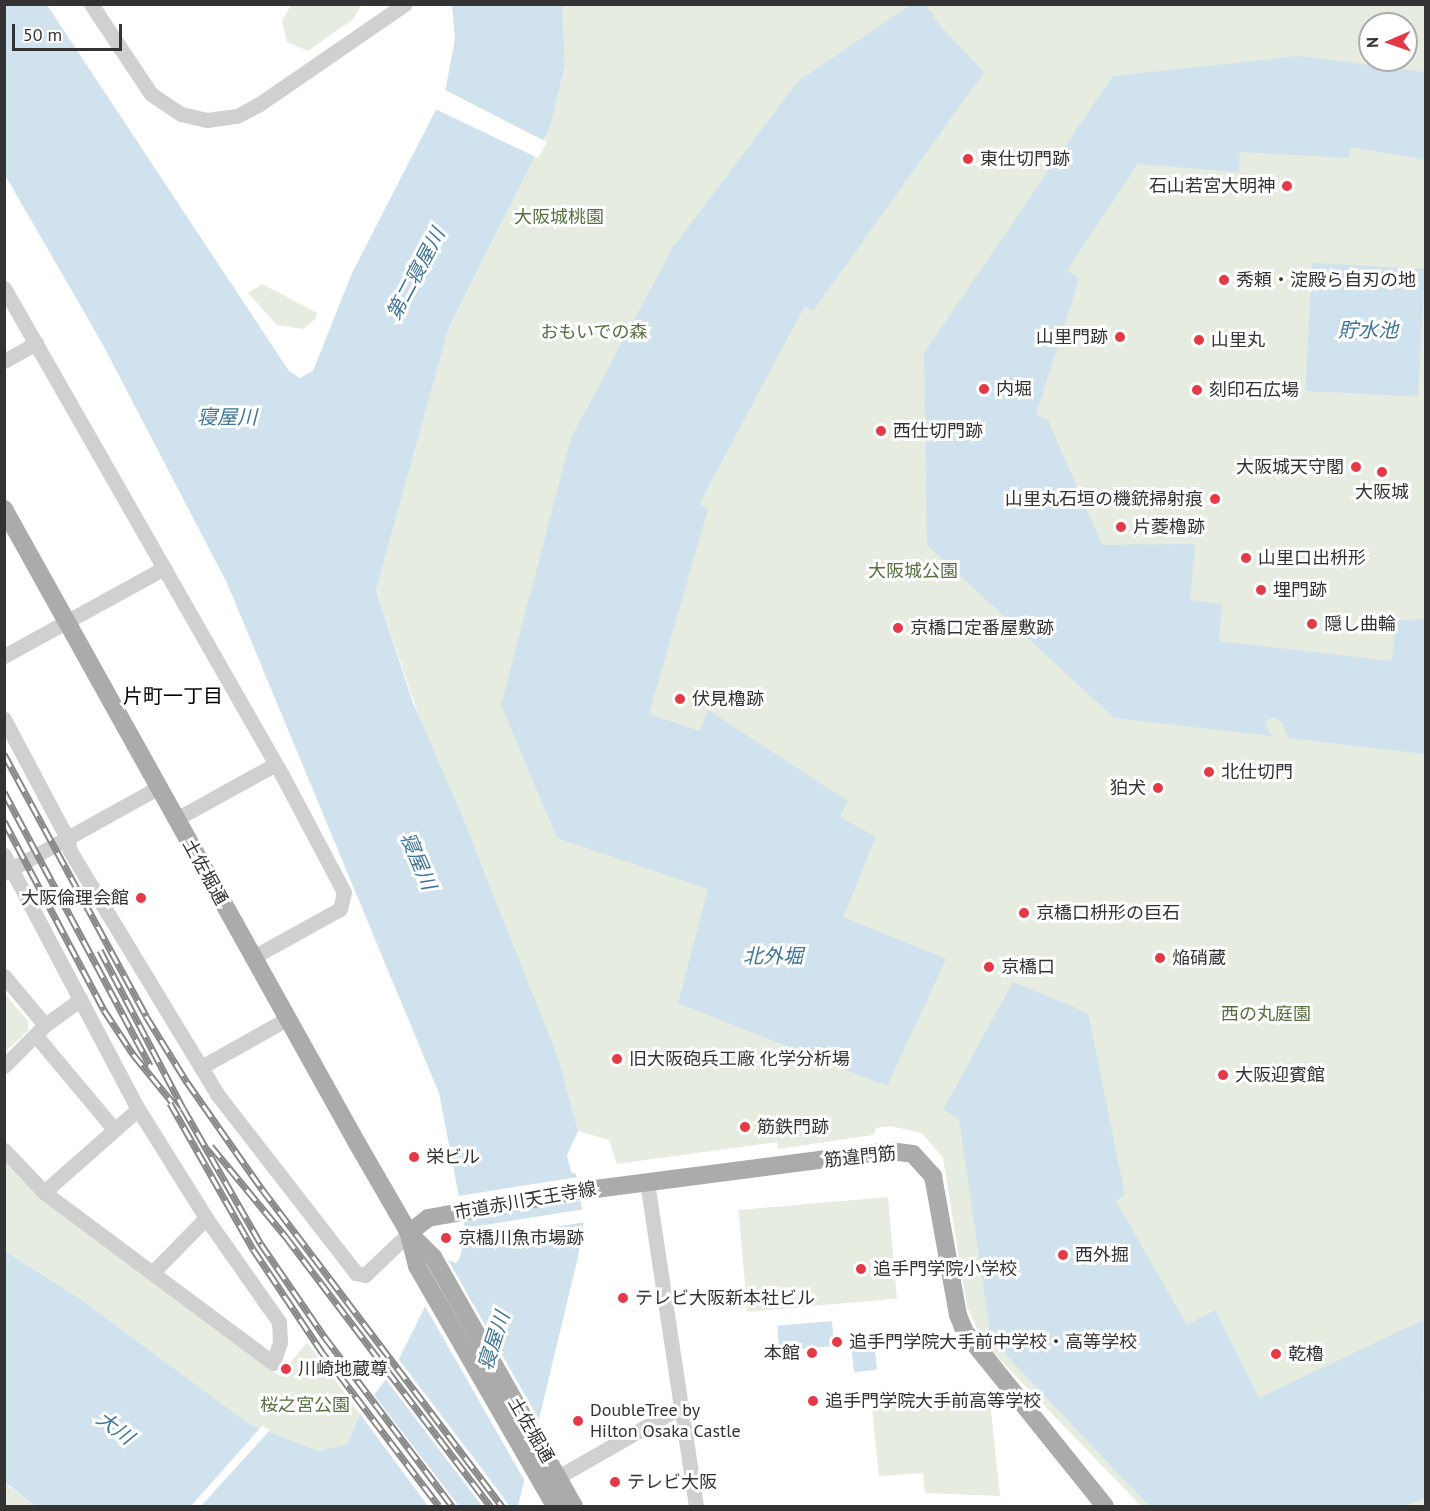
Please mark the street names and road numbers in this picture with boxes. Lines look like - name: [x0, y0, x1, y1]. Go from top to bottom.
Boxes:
- street label: 土佐堀通: [178, 835, 232, 909]
- street label: 筋違門筋: [823, 1142, 897, 1172]
- street label: 市道赤川天王寺線: [452, 1178, 598, 1224]
- street label: 土佐堀通: [504, 1393, 558, 1467]

